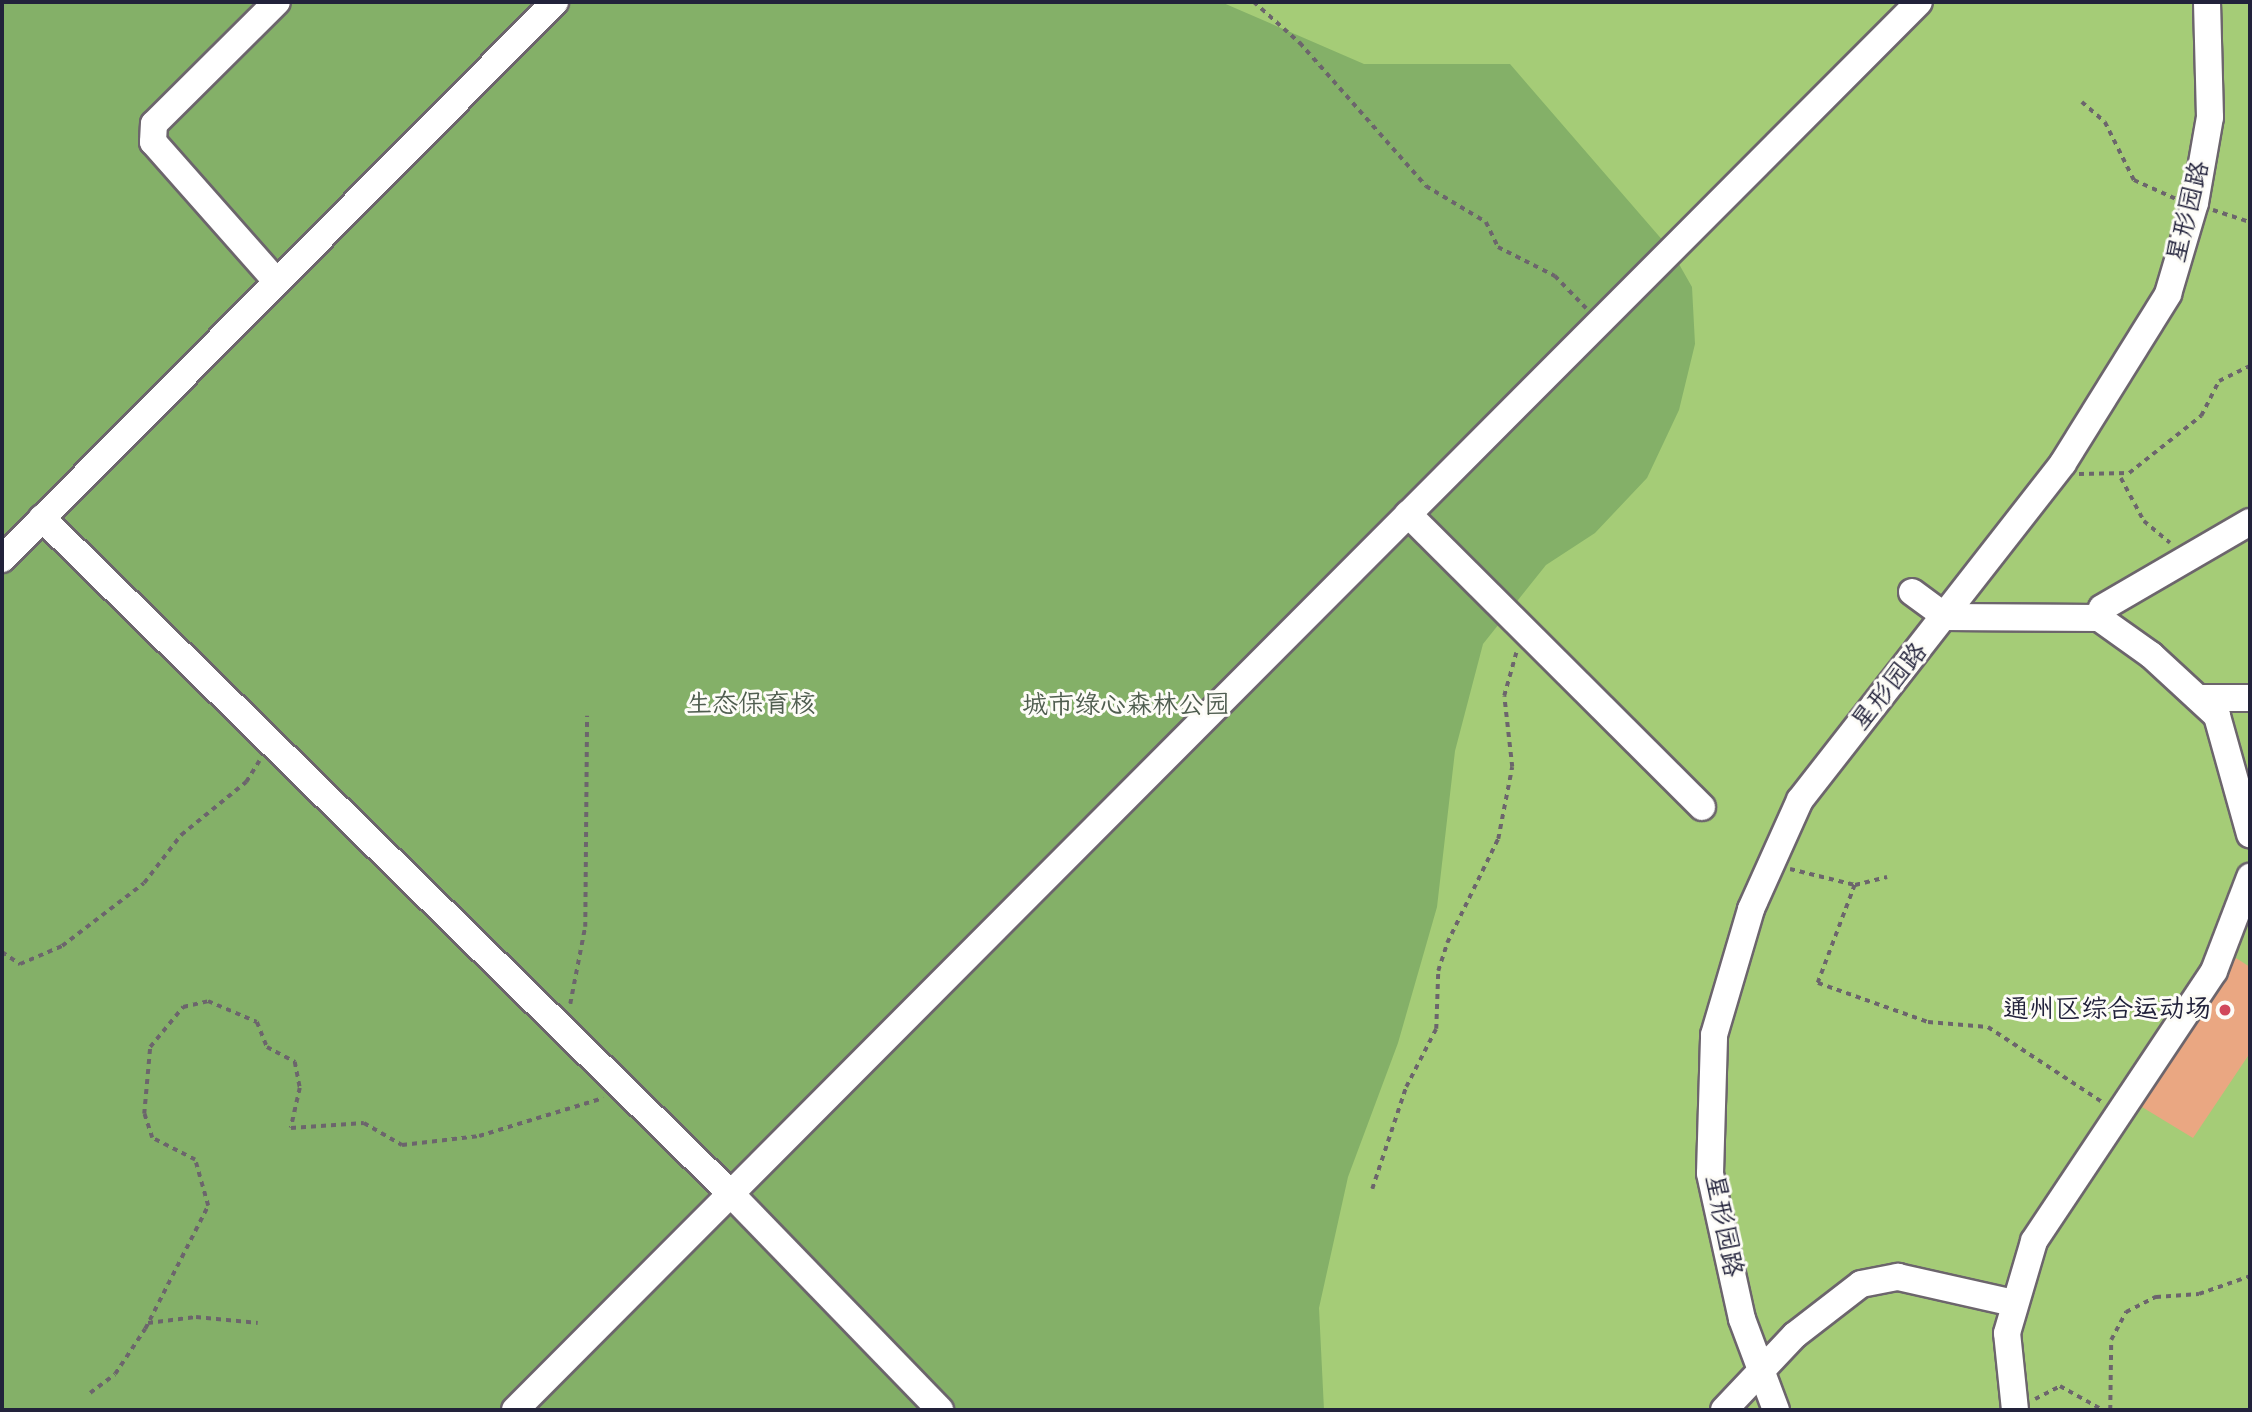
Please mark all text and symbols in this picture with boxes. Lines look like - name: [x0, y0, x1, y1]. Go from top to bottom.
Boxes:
- street label: 星形园路: [2161, 158, 2217, 266]
- street label: 星形园路: [1845, 637, 1935, 737]
- park label: 生态保育核: [686, 689, 816, 721]
- park label: 城市绿心森林公园: [1022, 690, 1230, 722]
- place label: 通州区综合运动场: [2003, 994, 2211, 1026]
- marker: 通州区综合运动场: [2217, 1002, 2233, 1018]
- street label: 星形园路: [1698, 1172, 1748, 1280]

